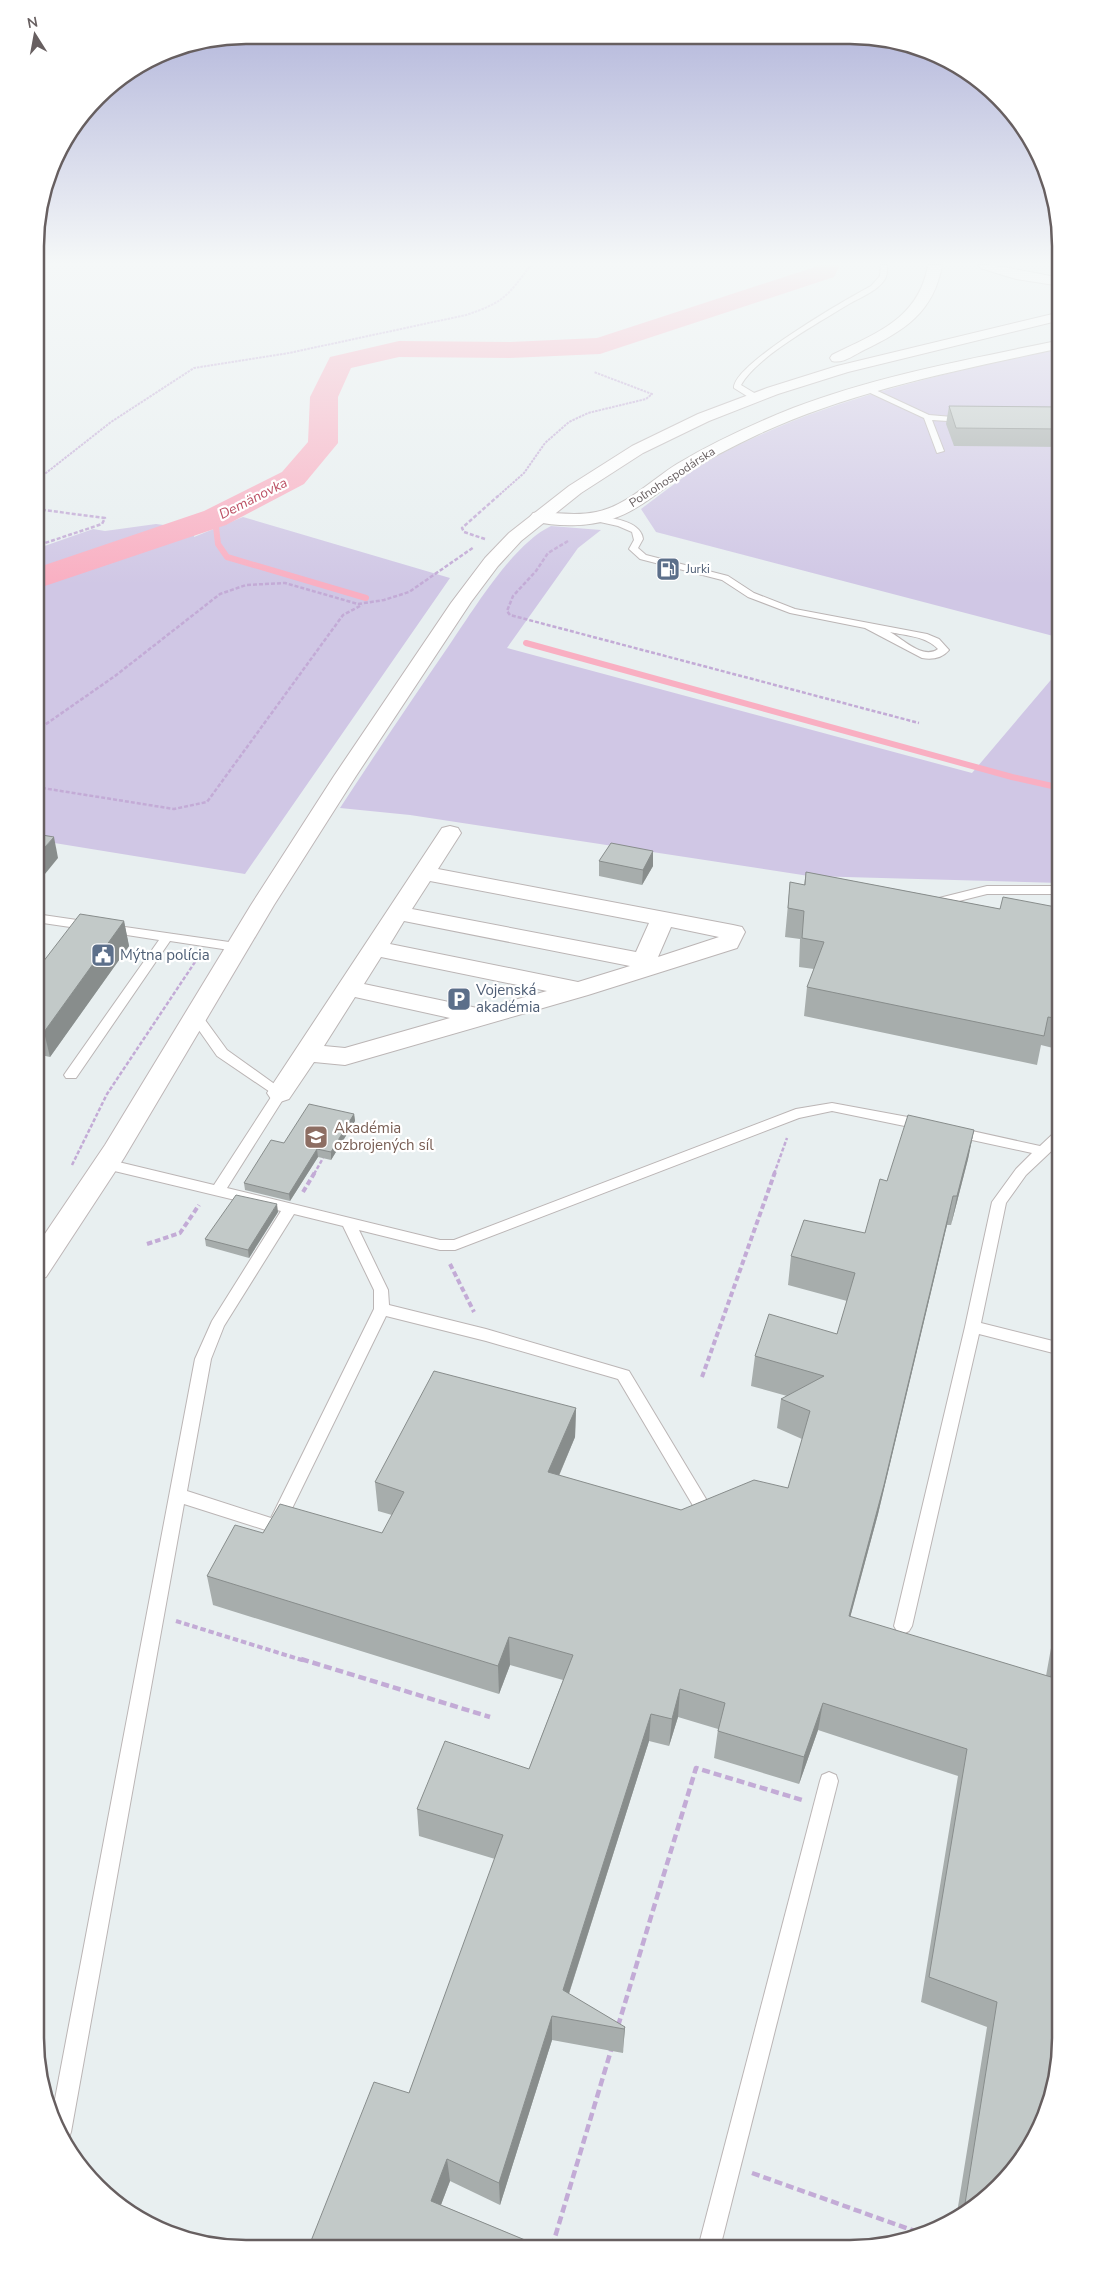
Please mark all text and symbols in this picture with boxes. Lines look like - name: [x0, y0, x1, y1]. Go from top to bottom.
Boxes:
- north arrow: [10, 10, 60, 60]
- text: N: [26, 12, 40, 33]
- street label: Poľnohospodárska: [626, 443, 718, 511]
- water label: Demänovka: [216, 473, 291, 524]
- fuel station icon: Jurki: [655, 556, 681, 582]
- place label: Jurki: [685, 561, 710, 577]
- public building icon: Mýtna polícia: [90, 942, 116, 968]
- place label: Mýtna polícia: [120, 945, 210, 965]
- place label: Vojenská akadémia: [475, 980, 540, 1017]
- parking icon: Vojenská akadémia: [446, 986, 472, 1012]
- place label: Akadémia ozbrojených síl: [334, 1118, 434, 1155]
- school or university icon: Akadémia ozbrojených síl: [303, 1124, 329, 1150]

